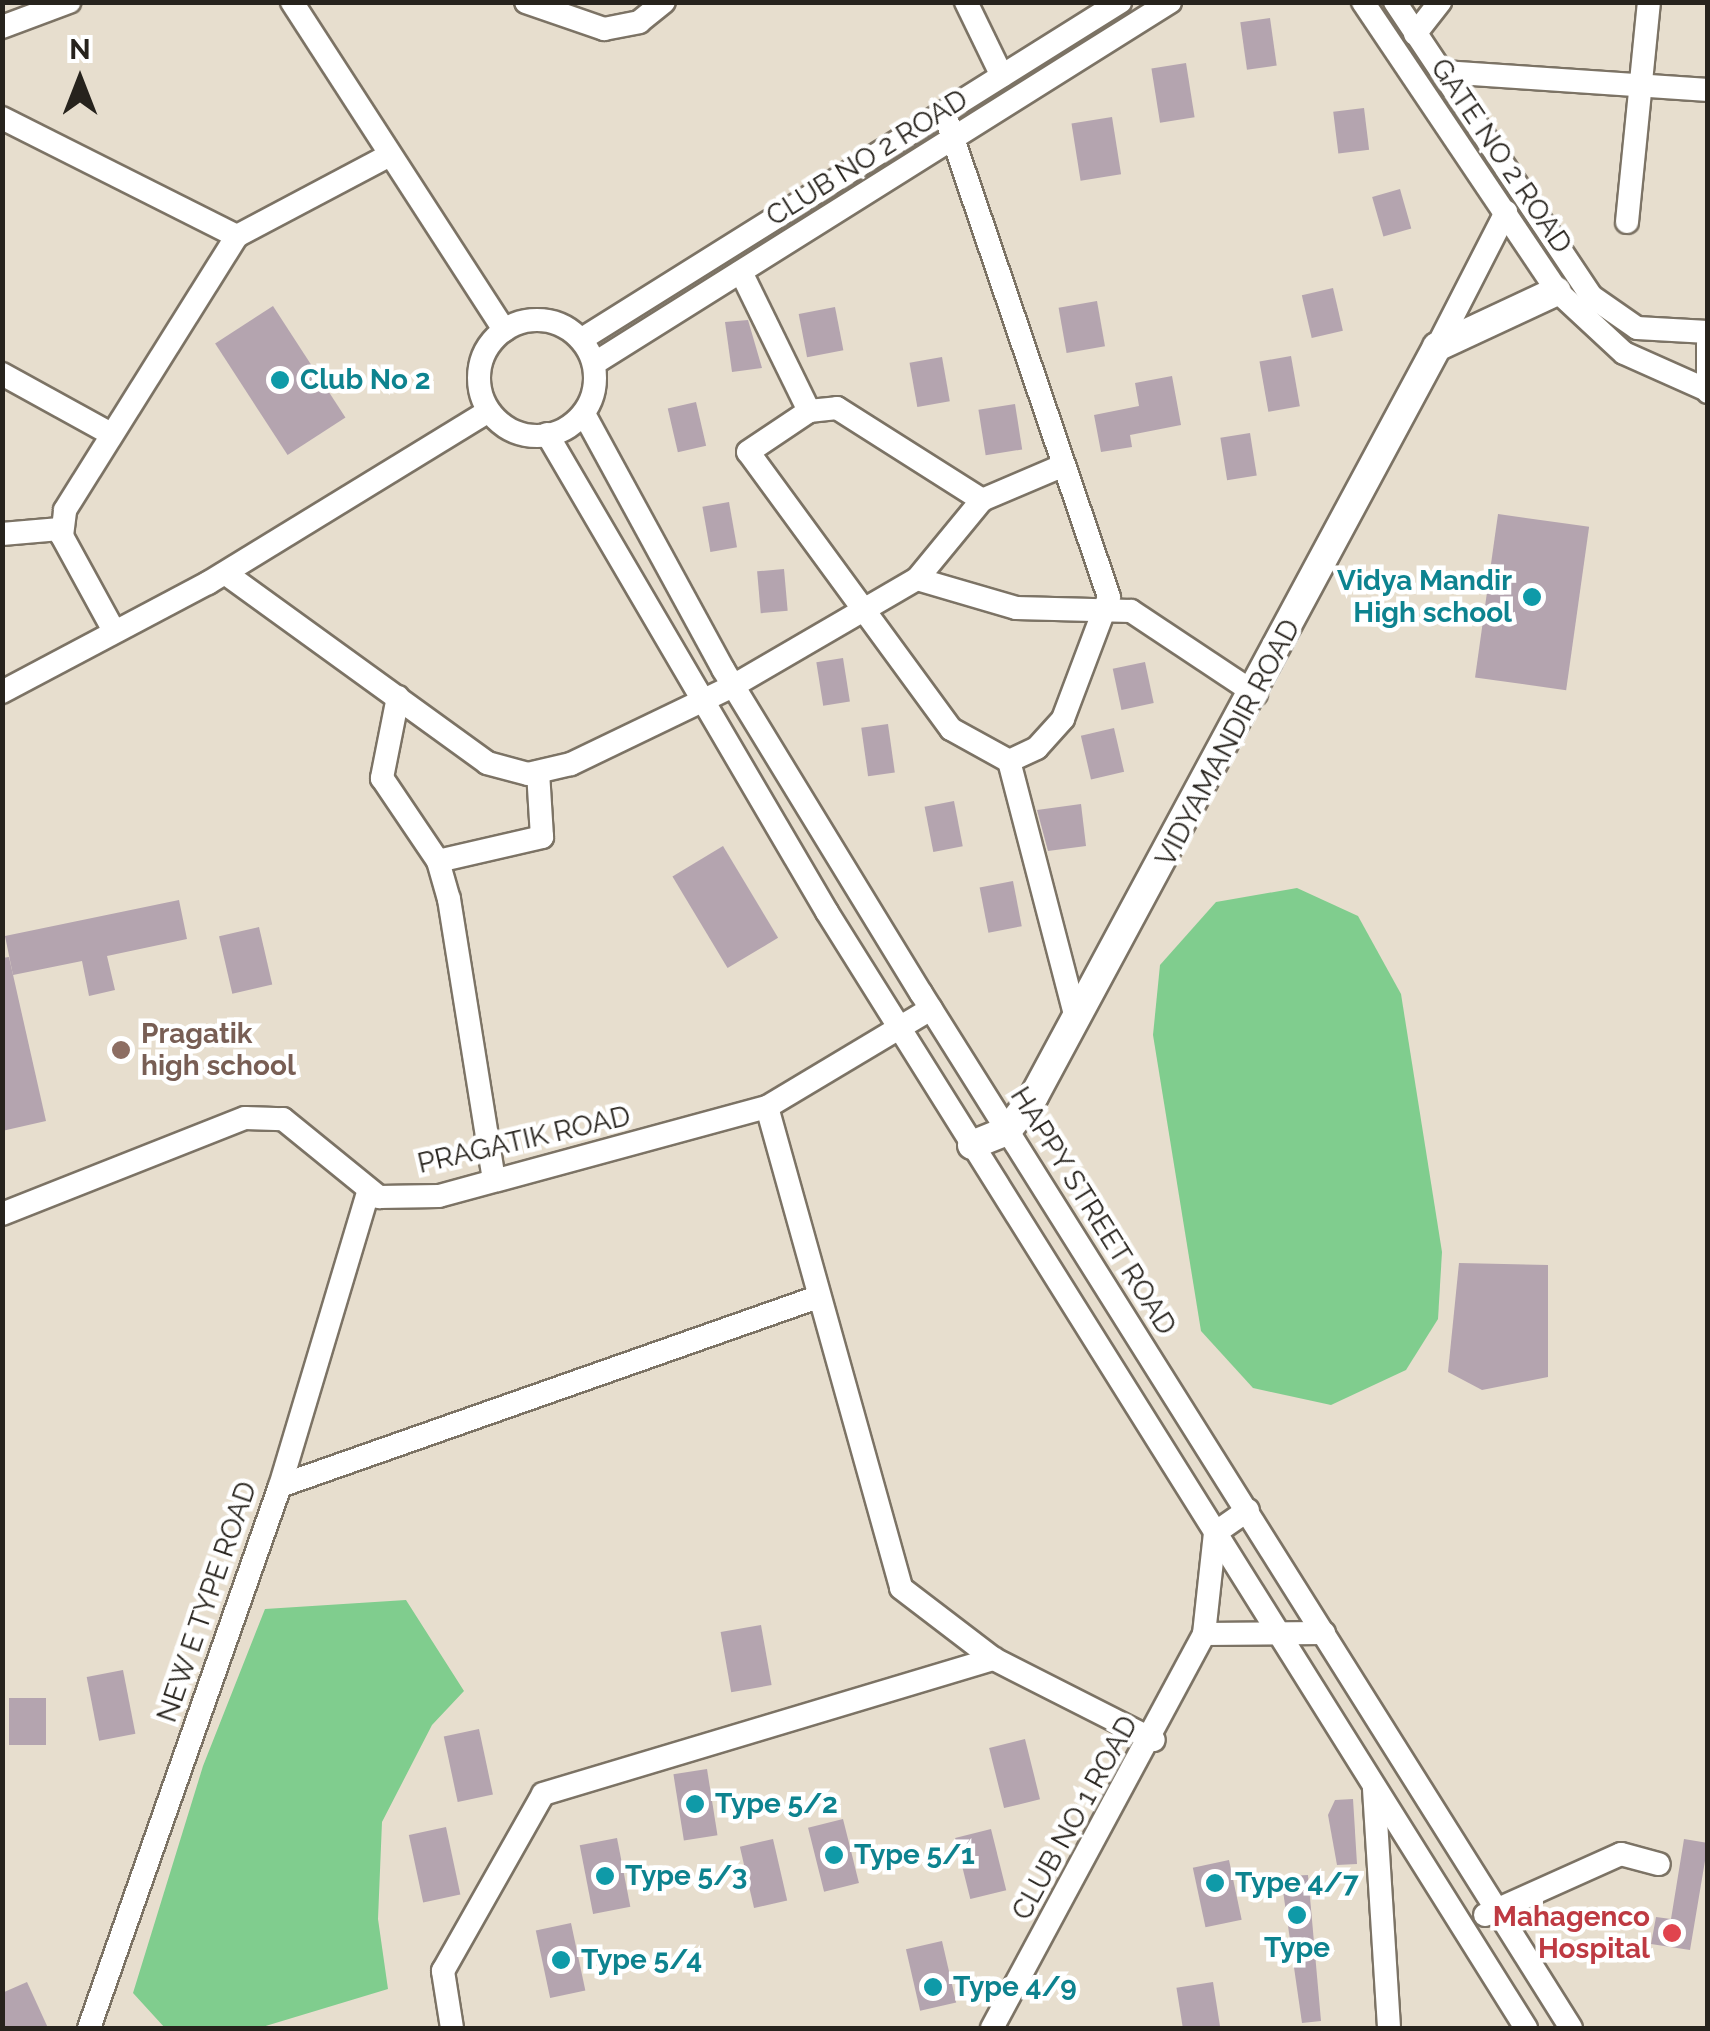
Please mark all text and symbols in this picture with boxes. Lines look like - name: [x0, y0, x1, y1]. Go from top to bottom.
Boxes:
- north arrow: [30, 30, 130, 130]
- text: N: [69, 33, 91, 66]
- street label: GATE NO 2 ROAD: [1423, 52, 1579, 260]
- street label: CLUB NO 2 ROAD: [760, 83, 974, 233]
- place label: Club No 2: [300, 363, 430, 397]
- marker: Club No 2: [269, 369, 291, 391]
- place label: Vidya Mandir High school: [1337, 564, 1512, 630]
- marker: Vidya Mandir High school: [1521, 586, 1543, 608]
- street label: VIDYAMANDIR ROAD: [1149, 614, 1307, 872]
- place label: Pragatik high school: [141, 1017, 296, 1083]
- marker: Pragatik high school: [110, 1039, 132, 1061]
- street label: HAPPY STREET ROAD: [1003, 1080, 1183, 1342]
- street label: PRAGATIK ROAD: [414, 1099, 634, 1181]
- street label: NEW E TYPE ROAD: [150, 1477, 264, 1727]
- street label: CLUB NO 1 ROAD: [1005, 1710, 1145, 1926]
- place label: Type 5/2: [715, 1787, 838, 1821]
- marker: Type 5/2: [684, 1793, 706, 1815]
- place label: Type 5/1: [854, 1838, 975, 1872]
- marker: Type 5/1: [823, 1844, 845, 1866]
- place label: Type 5/3: [625, 1859, 747, 1893]
- marker: Type 5/3: [594, 1865, 616, 1887]
- place label: Type 4/7: [1235, 1866, 1359, 1900]
- marker: Type 4/7: [1204, 1872, 1226, 1894]
- place label: Mahagenco Hospital: [1493, 1900, 1650, 1966]
- marker: Type: [1286, 1904, 1308, 1926]
- marker: Mahagenco Hospital: [1659, 1920, 1685, 1946]
- place label: Type: [1264, 1931, 1330, 1965]
- place label: Type 5/4: [581, 1943, 702, 1977]
- marker: Type 5/4: [550, 1949, 572, 1971]
- place label: Type 4/9: [953, 1970, 1077, 2004]
- marker: Type 4/9: [922, 1976, 944, 1998]

